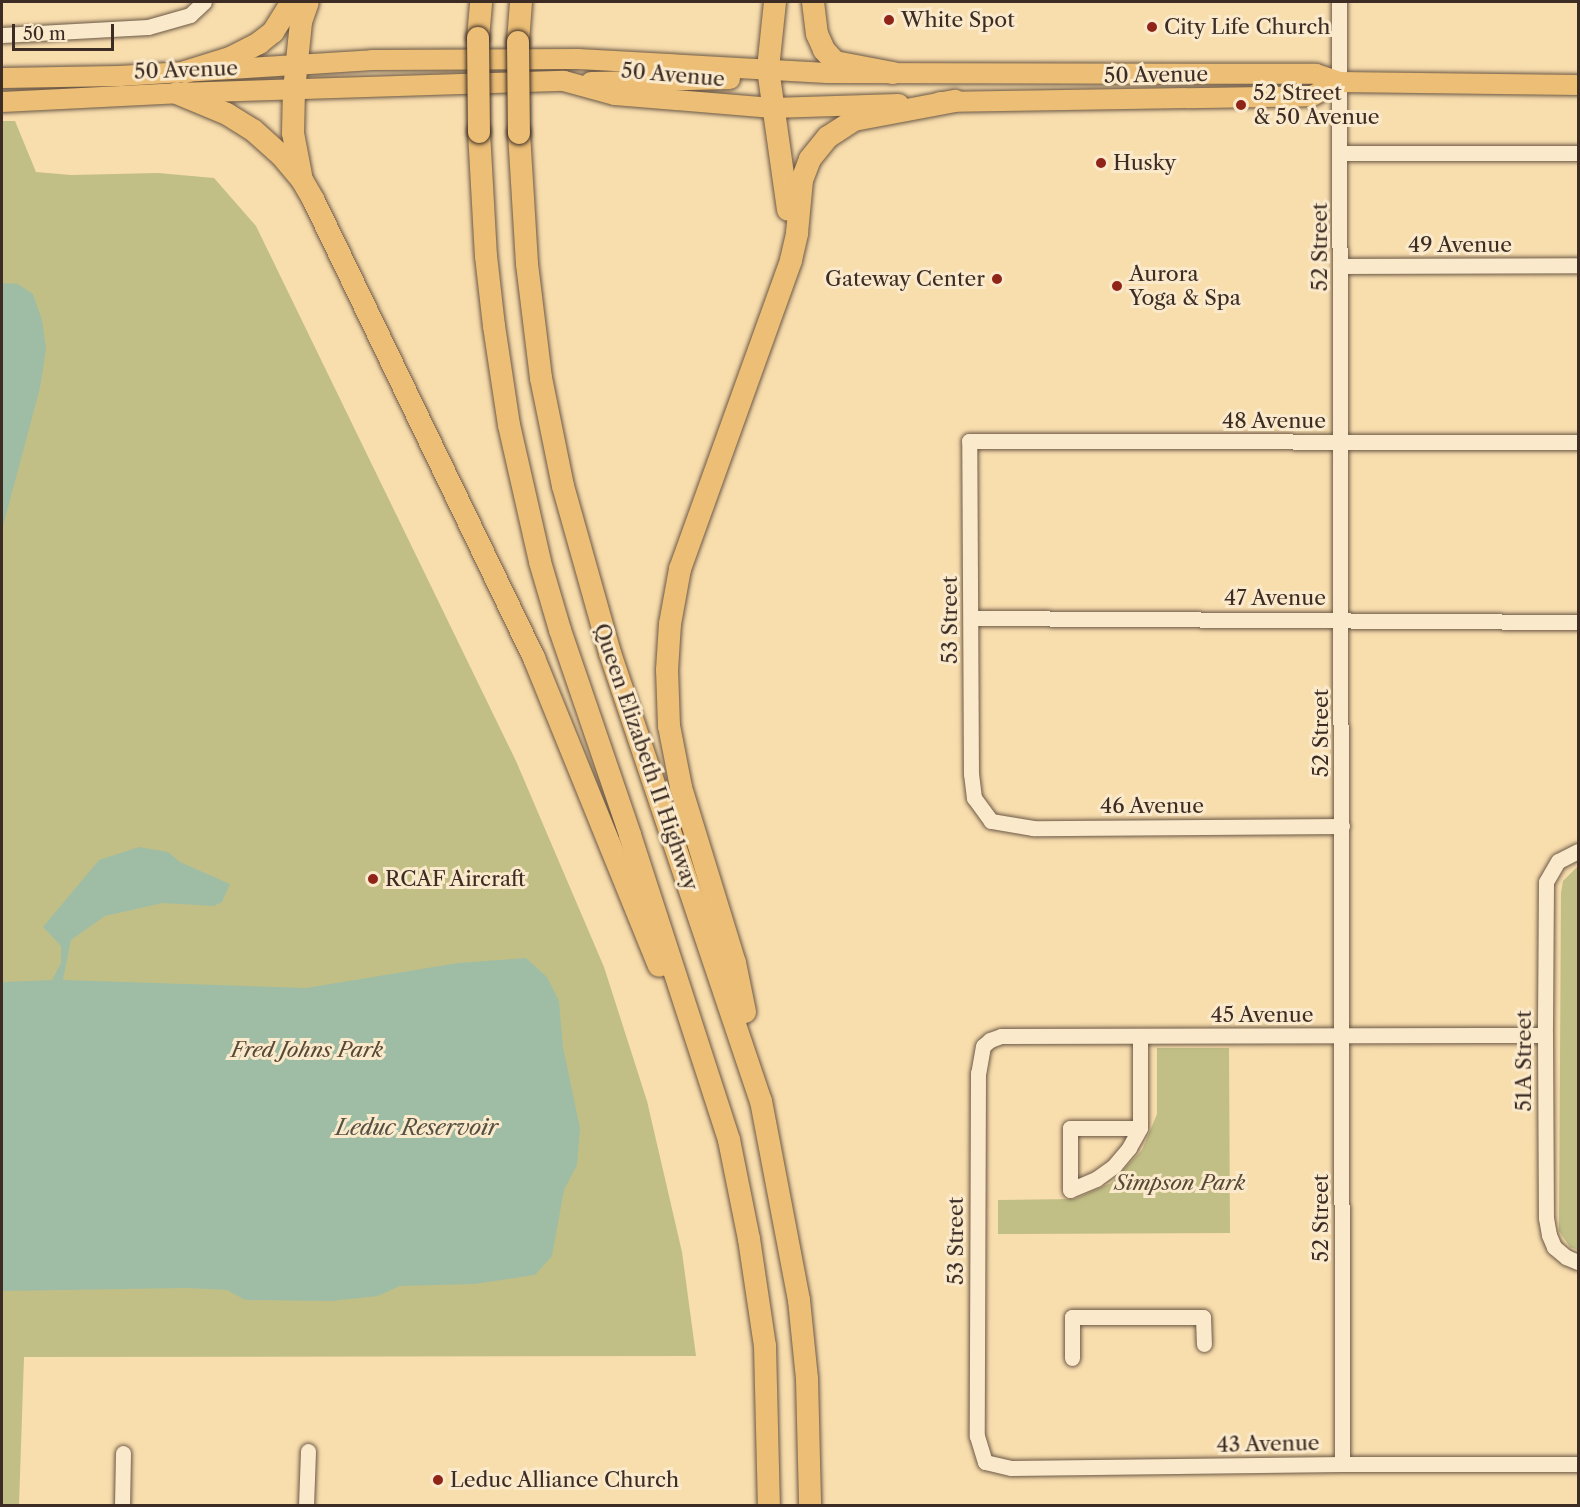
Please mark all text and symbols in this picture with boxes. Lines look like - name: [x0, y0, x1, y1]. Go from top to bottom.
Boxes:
- place label: White Spot: [901, 7, 1015, 33]
- scale bar: [15, 12, 117, 50]
- marker: White Spot: [882, 13, 896, 27]
- place label: City Life Church: [1164, 14, 1331, 40]
- marker: City Life Church: [1145, 20, 1159, 34]
- text: 50 m: [23, 23, 66, 45]
- street label: 50 Avenue: [133, 56, 239, 84]
- street label: 50 Avenue: [620, 58, 726, 92]
- street label: 50 Avenue: [1103, 61, 1209, 89]
- place label: 52 Street & 50 Avenue: [1253, 80, 1380, 130]
- marker: 52 Street & 50 Avenue: [1234, 98, 1248, 112]
- place label: Husky: [1113, 150, 1176, 176]
- marker: Husky: [1094, 156, 1108, 170]
- street label: 52 Street: [1307, 203, 1333, 291]
- street label: 49 Avenue: [1408, 232, 1512, 258]
- place label: Aurora Yoga & Spa: [1129, 261, 1241, 311]
- place label: Gateway Center: [824, 266, 985, 292]
- marker: Gateway Center: [990, 272, 1004, 286]
- marker: Aurora Yoga & Spa: [1110, 279, 1124, 293]
- street label: 48 Avenue: [1222, 408, 1326, 434]
- street label: 53 Street: [937, 576, 963, 664]
- street label: 47 Avenue: [1224, 585, 1326, 611]
- street label: Queen Elizabeth II Highway: [588, 620, 704, 894]
- street label: 52 Street: [1308, 689, 1334, 777]
- street label: 46 Avenue: [1100, 793, 1204, 819]
- place label: RCAF Aircraft: [385, 866, 527, 892]
- marker: RCAF Aircraft: [366, 872, 380, 886]
- street label: 45 Avenue: [1210, 1002, 1314, 1028]
- street label: 51A Street: [1511, 1010, 1537, 1112]
- park label: Fred Johns Park: [231, 1037, 383, 1063]
- water label: Leduc Reservoir: [336, 1115, 498, 1141]
- park label: Simpson Park: [1115, 1170, 1245, 1196]
- street label: 52 Street: [1308, 1174, 1334, 1262]
- street label: 53 Street: [943, 1197, 969, 1285]
- street label: 43 Avenue: [1216, 1430, 1320, 1458]
- place label: Leduc Alliance Church: [450, 1467, 680, 1493]
- marker: Leduc Alliance Church: [431, 1473, 445, 1487]

